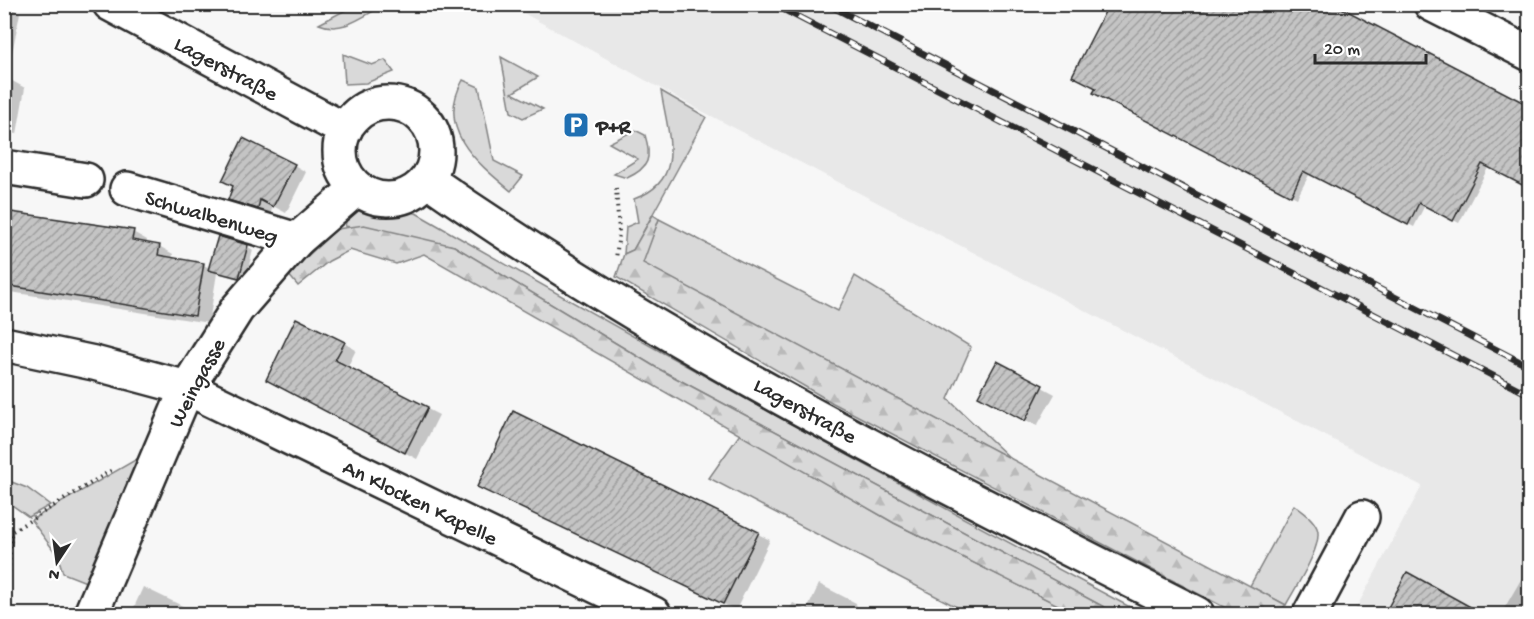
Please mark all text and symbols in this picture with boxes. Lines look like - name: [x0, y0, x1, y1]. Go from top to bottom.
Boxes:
- scale bar: [1315, 27, 1426, 65]
- street label: Lagerstraße: [169, 32, 282, 109]
- text: 20 m: [1324, 40, 1360, 61]
- parking icon: P+R: [561, 110, 591, 140]
- place label: P+R: [595, 116, 632, 142]
- street label: Schwalbenweg: [141, 186, 281, 251]
- street label: Weingasse: [164, 334, 233, 433]
- street label: Lagerstraße: [748, 374, 861, 452]
- street label: An Klocken Kapelle: [338, 456, 501, 554]
- north arrow: [27, 532, 87, 592]
- text: N: [47, 563, 62, 584]

